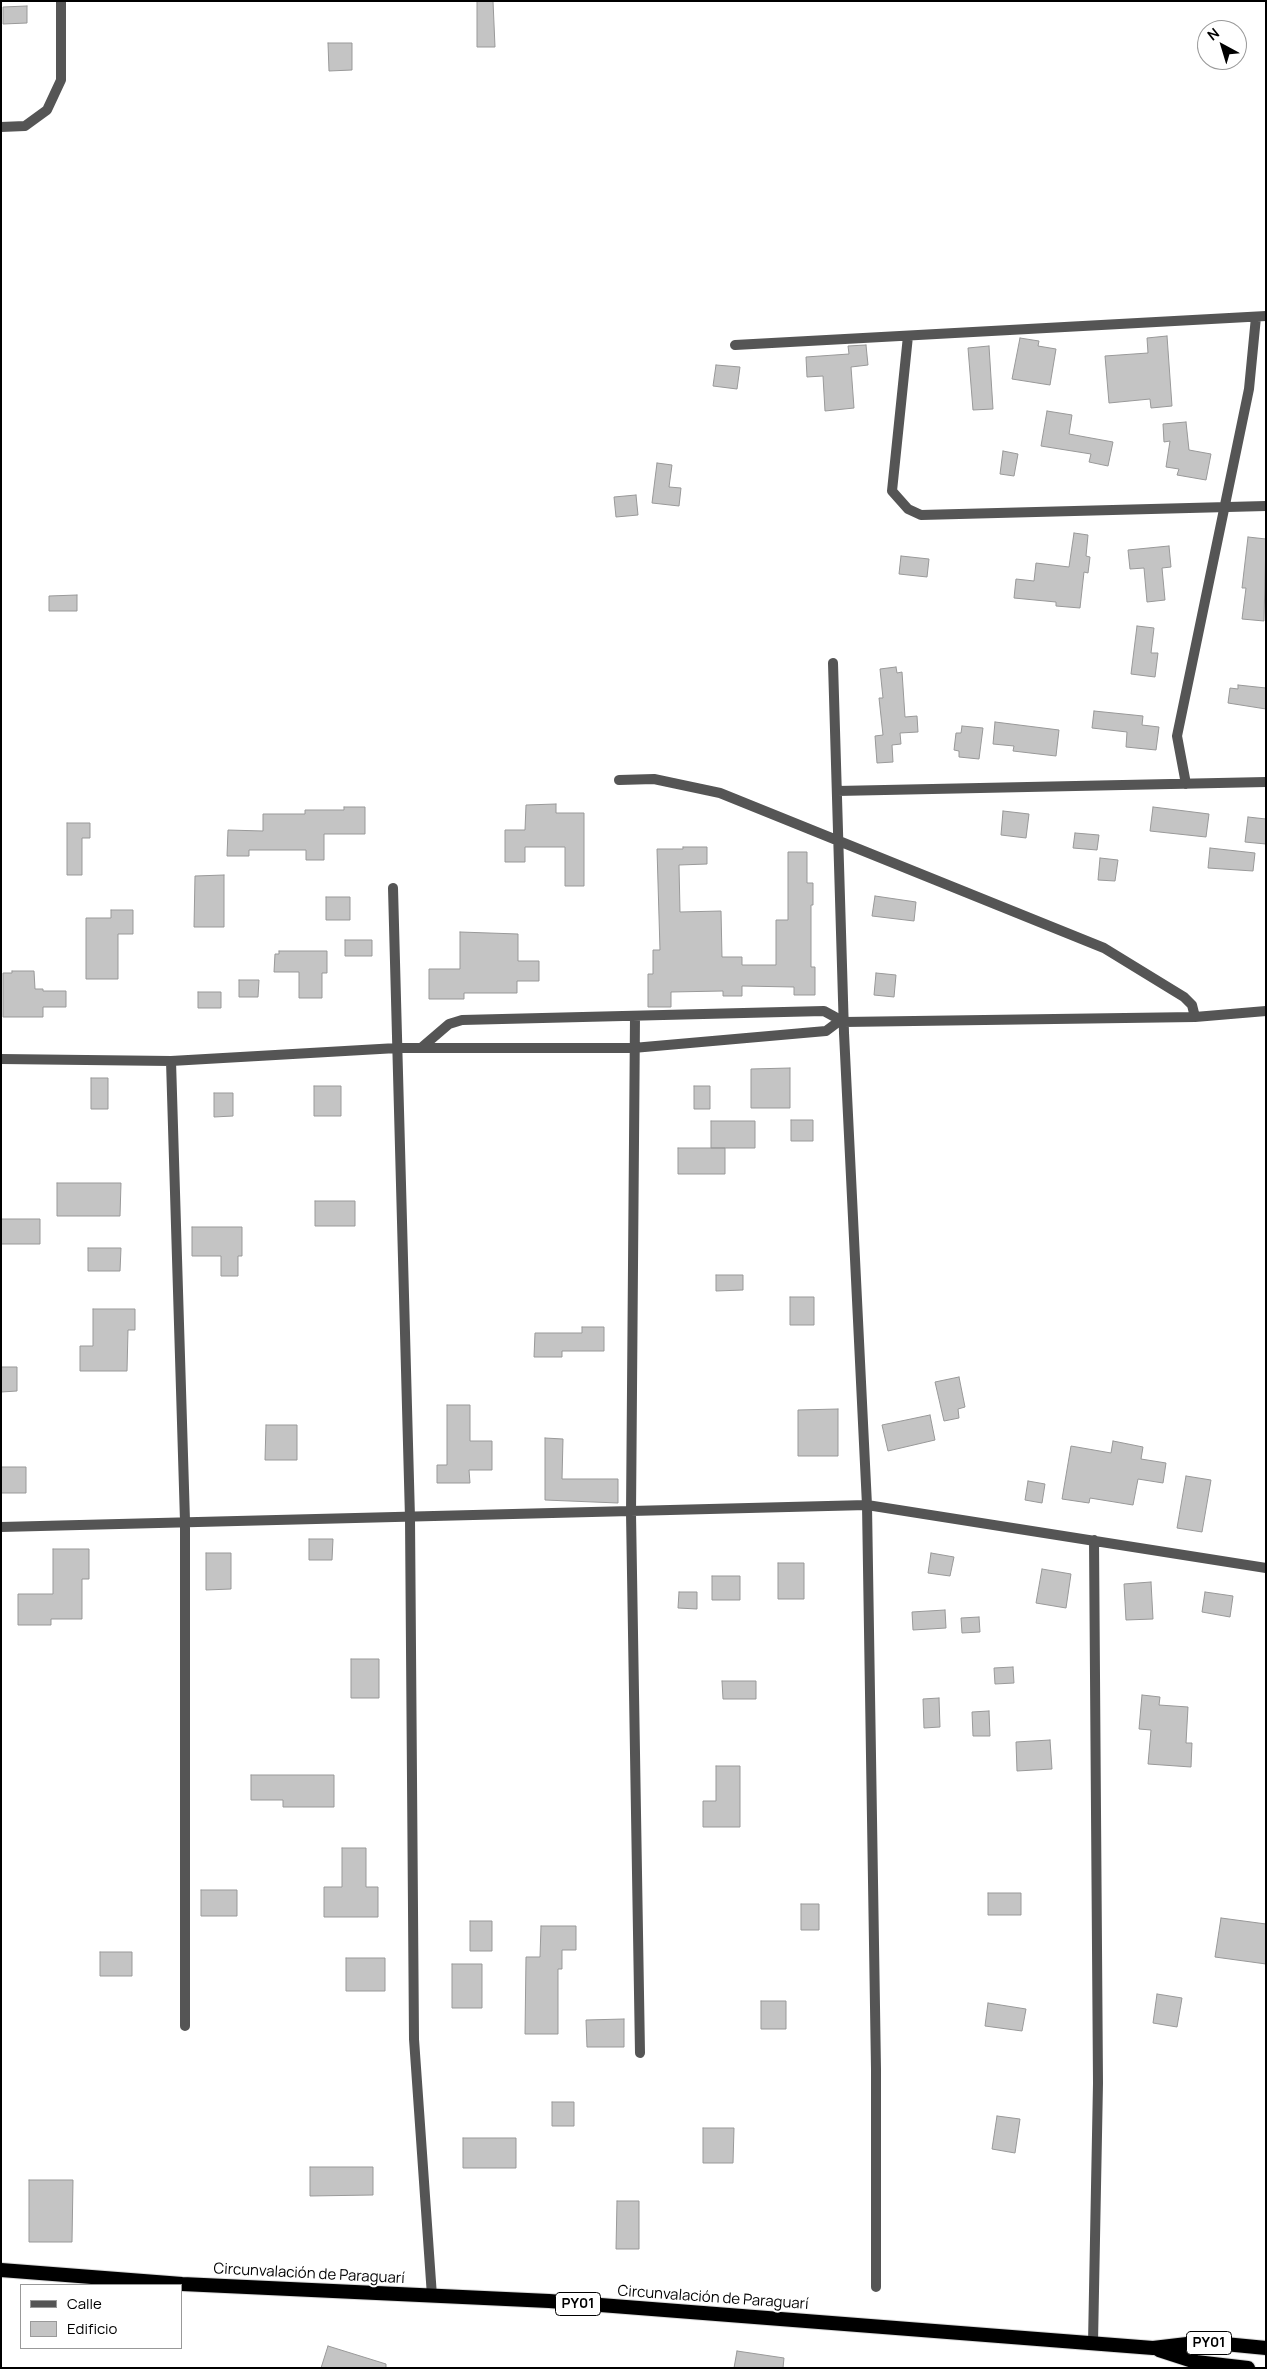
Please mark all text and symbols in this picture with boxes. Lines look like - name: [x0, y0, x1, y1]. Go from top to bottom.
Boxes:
- north arrow: [1197, 20, 1247, 70]
- text: N: [1203, 23, 1223, 44]
- street label: Circunvalación de Paraguarí: [213, 2260, 405, 2288]
- street label: Circunvalación de Paraguarí: [617, 2282, 809, 2314]
- legend: [20, 2284, 182, 2349]
- road number: PY01: [556, 2292, 600, 2316]
- text: Calle: [67, 2293, 102, 2314]
- text: Edificio: [67, 2318, 117, 2339]
- road number: PY01: [1186, 2332, 1232, 2354]

